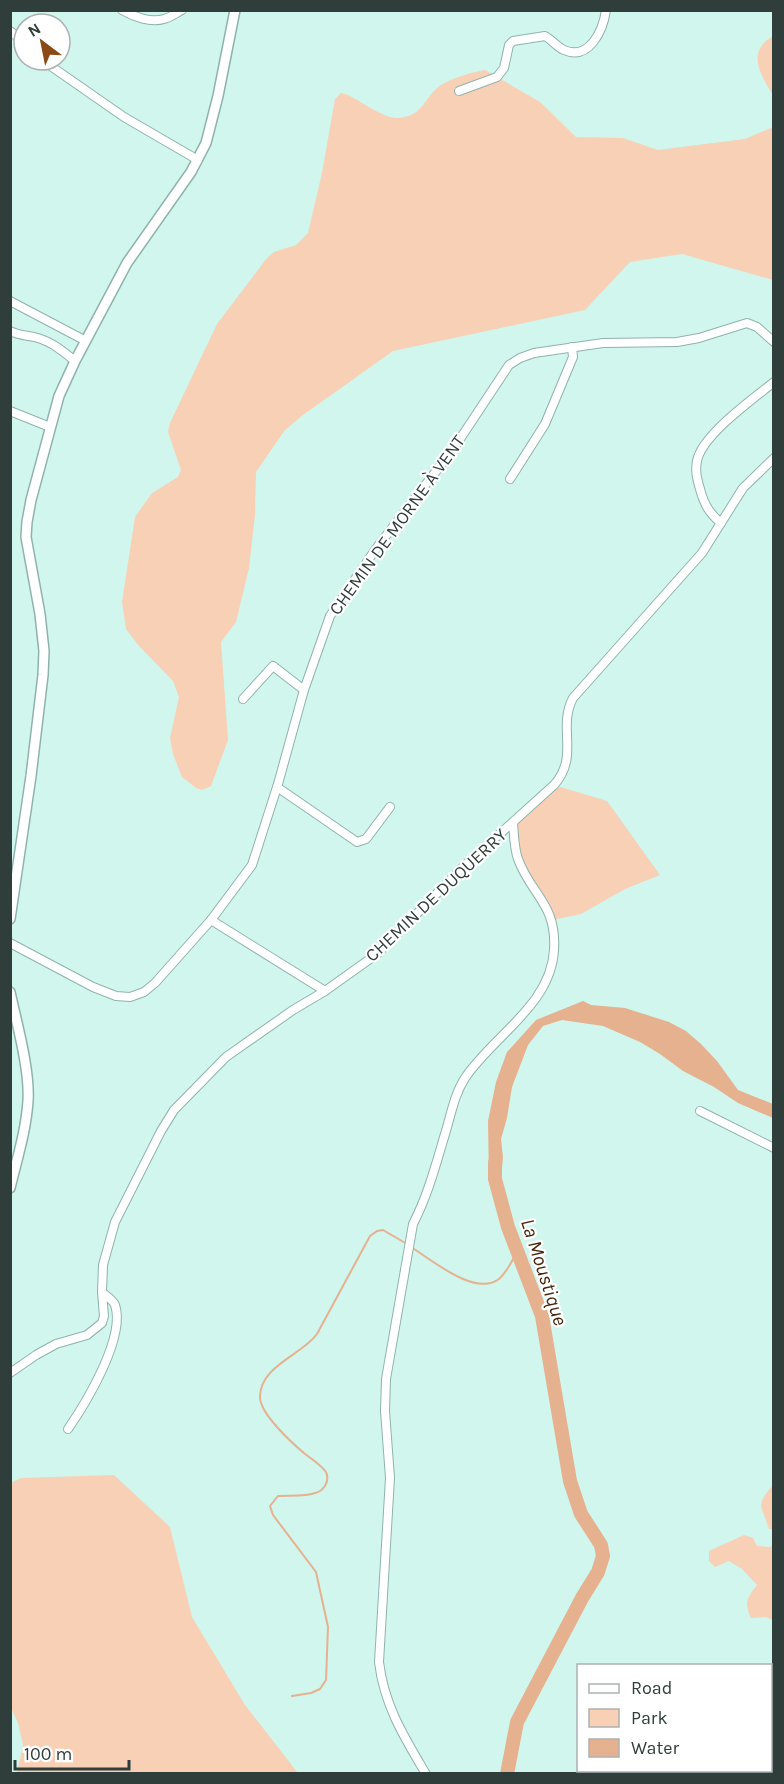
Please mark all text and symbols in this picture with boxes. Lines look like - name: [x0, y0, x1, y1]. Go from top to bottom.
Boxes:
- north arrow: [12, 12, 72, 72]
- text: N: [24, 19, 44, 41]
- street label: CHEMIN DE MORNE À VENT: [323, 430, 470, 619]
- street label: CHEMIN DE DUQUERRY: [361, 824, 511, 966]
- water label: La Moustique: [516, 1216, 572, 1328]
- legend: [577, 1664, 772, 1772]
- text: Road: [631, 1677, 672, 1699]
- text: Park: [631, 1707, 668, 1729]
- scale bar: [15, 1733, 129, 1771]
- text: Water: [631, 1737, 679, 1759]
- text: 100 m: [24, 1743, 72, 1765]

